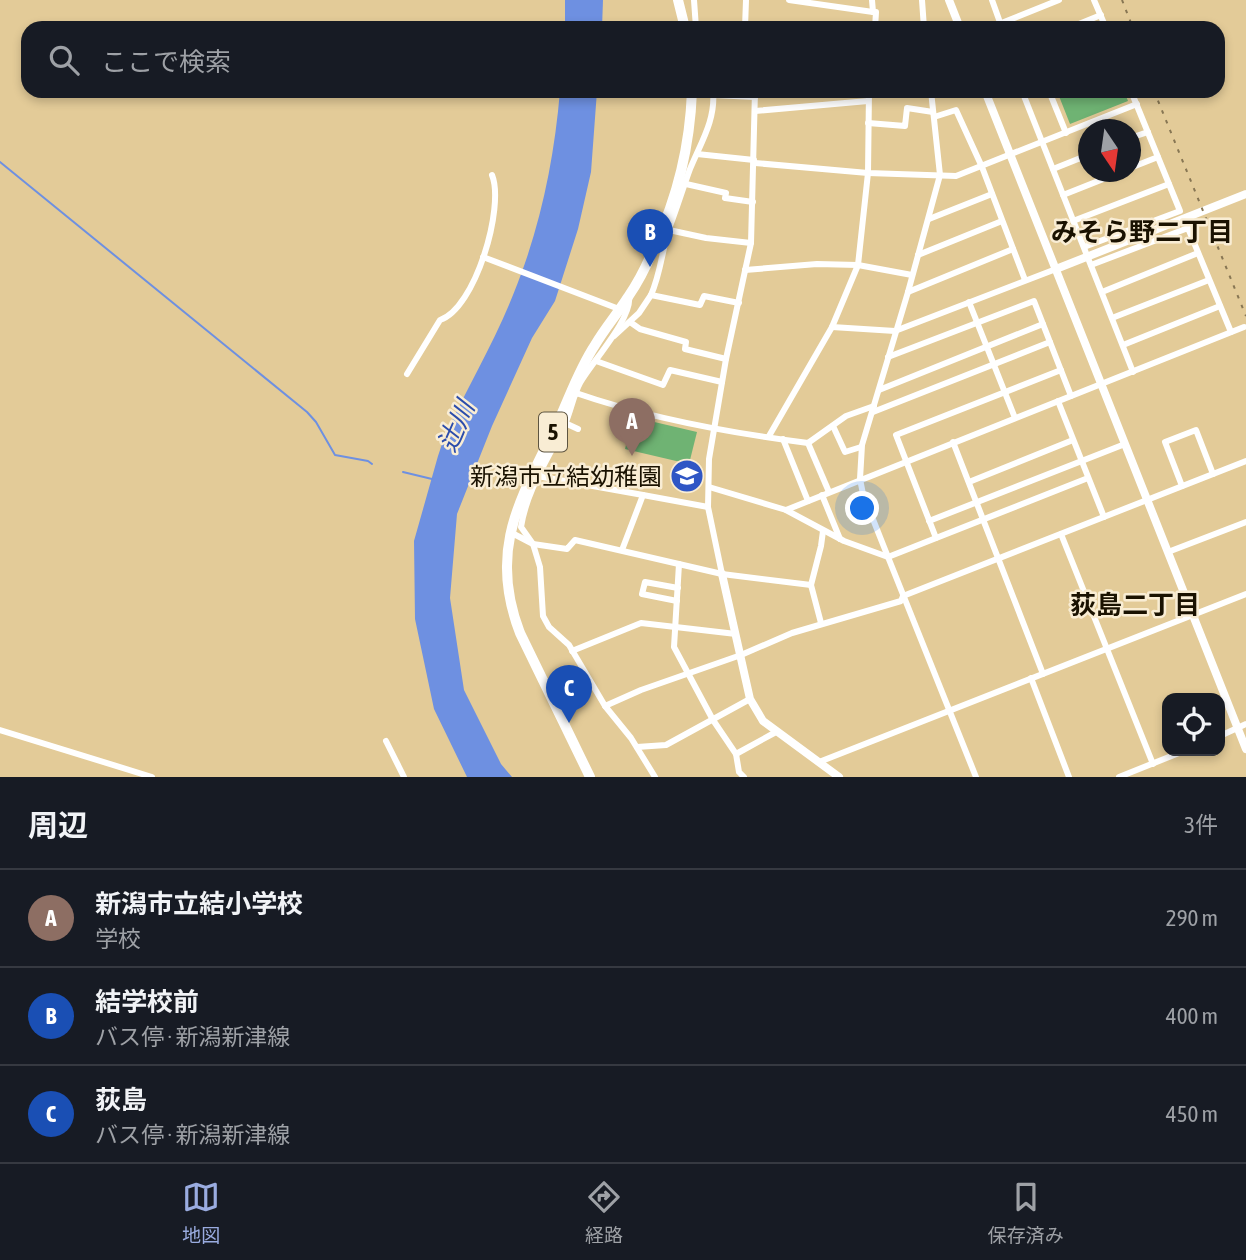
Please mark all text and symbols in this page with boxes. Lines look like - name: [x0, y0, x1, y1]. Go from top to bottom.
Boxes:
- search box: [21, 21, 1225, 98]
- icon: search: [45, 41, 83, 79]
- text: ここで検索: [101, 47, 231, 77]
- north arrow: [1078, 119, 1141, 182]
- pin: B: [627, 209, 673, 267]
- district label: みそら野二丁目: [1051, 217, 1233, 247]
- water label: 辻川: [432, 393, 481, 456]
- pin: A: [609, 398, 655, 456]
- road number: 5: [539, 412, 567, 452]
- school or university icon: 新潟市立結幼稚園: [668, 457, 706, 495]
- place label: 新潟市立結幼稚園: [470, 463, 662, 490]
- your location: [845, 491, 879, 525]
- district label: 荻島二丁目: [1070, 590, 1200, 620]
- pin: C: [546, 665, 592, 723]
- map controls: [1162, 693, 1225, 756]
- button: locate: [1162, 693, 1225, 756]
- text: 周辺: [28, 808, 88, 842]
- text: 3件: [1184, 812, 1218, 838]
- text: 新潟市立結小学校: [95, 889, 303, 919]
- text: A: [45, 905, 57, 931]
- text: 290 m: [1166, 905, 1218, 931]
- text: 学校: [95, 926, 141, 952]
- text: 結学校前: [95, 987, 199, 1017]
- text: B: [46, 1003, 56, 1029]
- text: 400 m: [1166, 1003, 1218, 1029]
- text: バス停 · 新潟新津線: [95, 1024, 290, 1050]
- text: 荻島: [95, 1085, 147, 1115]
- text: C: [46, 1101, 56, 1127]
- text: 450 m: [1166, 1101, 1218, 1127]
- text: バス停 · 新潟新津線: [95, 1122, 290, 1148]
- tab: 地図: [182, 1178, 220, 1247]
- tab: 経路: [585, 1178, 623, 1247]
- tab: 保存済み: [988, 1178, 1064, 1247]

